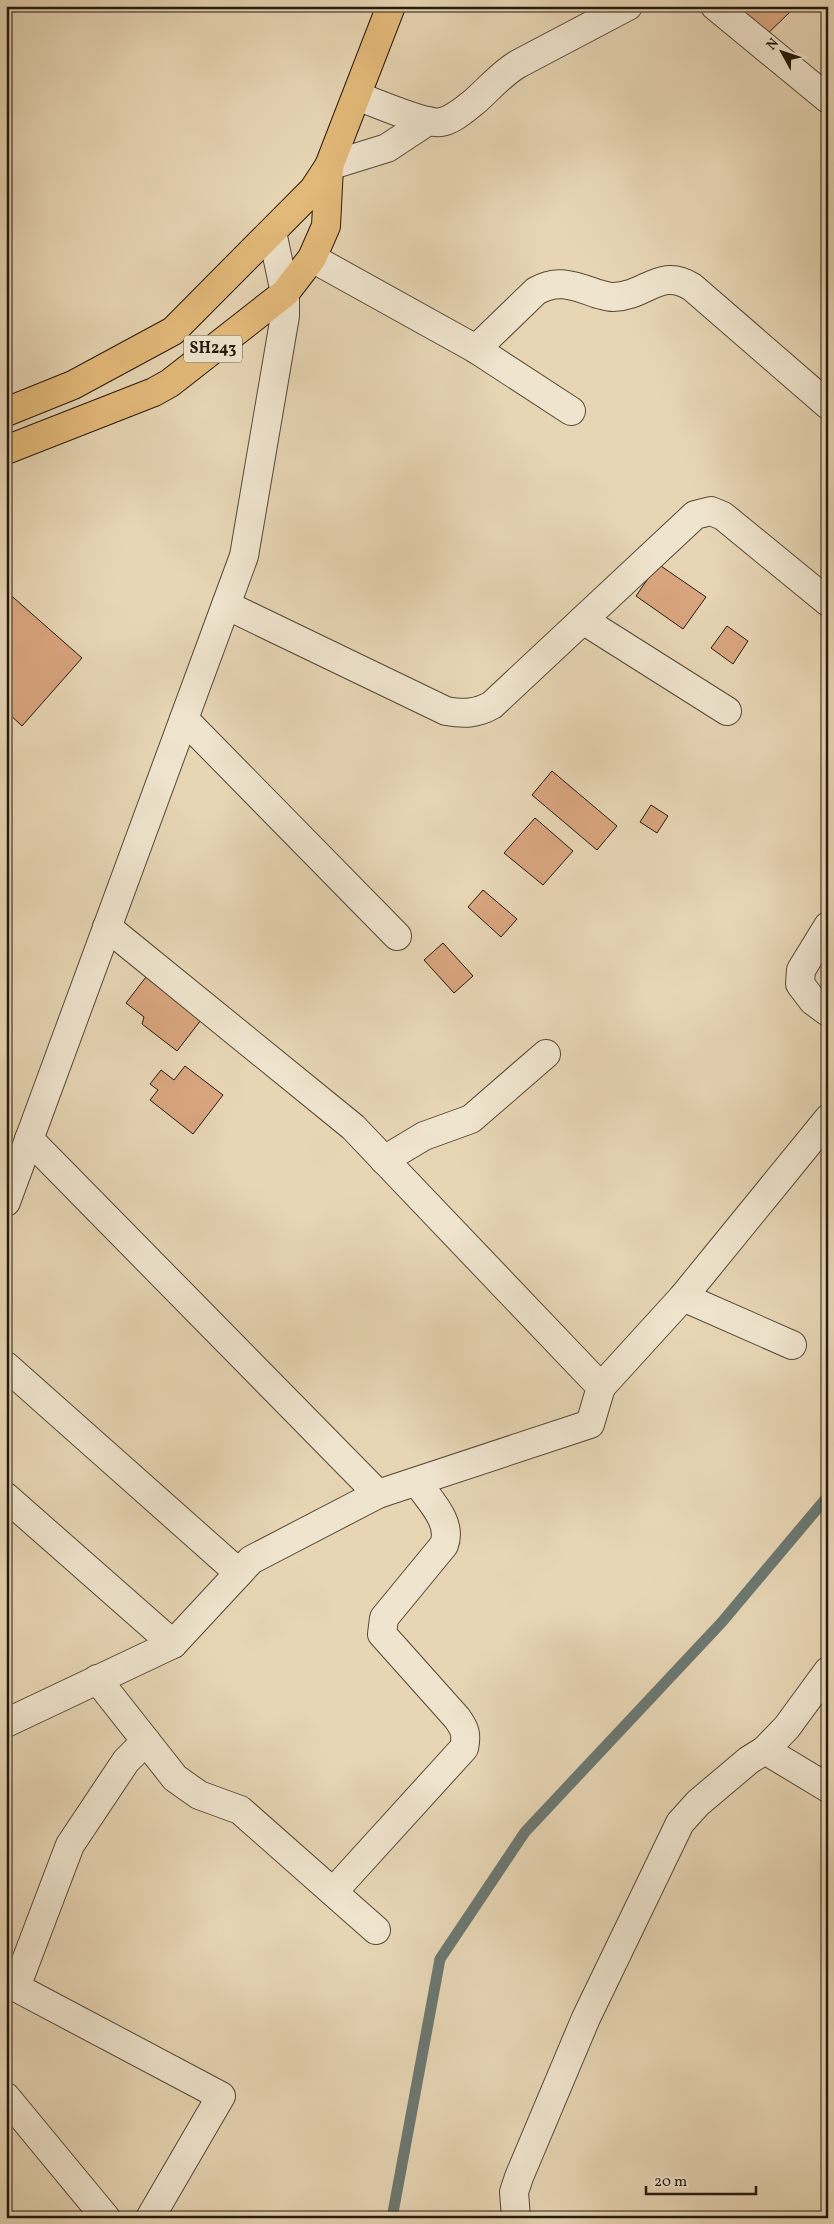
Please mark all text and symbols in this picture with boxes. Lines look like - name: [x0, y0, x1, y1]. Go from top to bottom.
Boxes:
- north arrow: [756, 28, 806, 78]
- text: N: [763, 35, 784, 55]
- road number: SH243: [184, 336, 242, 362]
- scale bar: [646, 2164, 756, 2196]
- text: 20 m: [654, 2172, 687, 2193]

